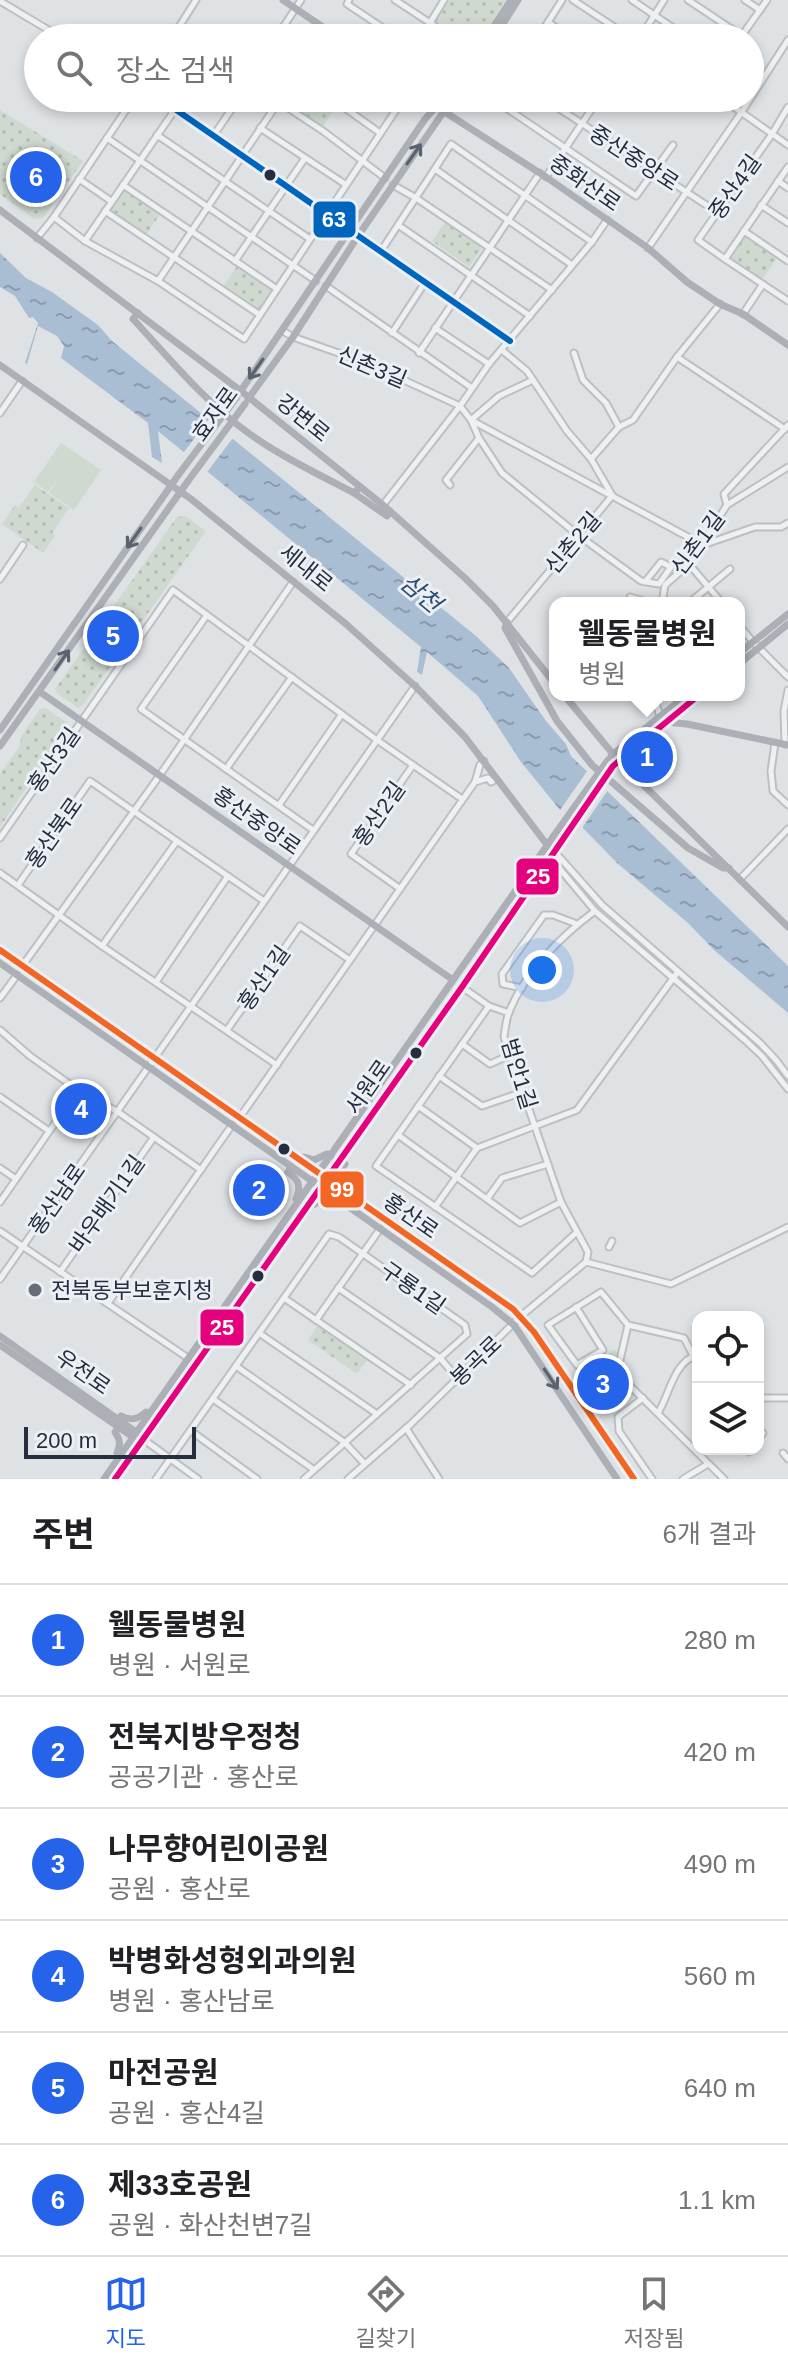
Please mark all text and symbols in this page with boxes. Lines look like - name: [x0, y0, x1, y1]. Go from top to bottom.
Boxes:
- search box: [24, 24, 764, 112]
- icon: search: [52, 46, 96, 90]
- text: 장소 검색: [116, 54, 235, 87]
- street label: 중산중앙로: [585, 120, 683, 196]
- one-way arrow: [406, 144, 422, 166]
- pin: 6: [10, 147, 62, 207]
- street label: 중화산로: [545, 150, 625, 216]
- street label: 중산4길: [704, 150, 766, 224]
- unlabelled marker: [262, 167, 278, 183]
- line badge: 63: [312, 200, 357, 239]
- text: 63: [322, 207, 346, 232]
- street label: 신촌3길: [334, 341, 410, 393]
- one-way arrow: [248, 358, 265, 379]
- street label: 효자로: [187, 382, 243, 446]
- street label: 강변로: [272, 389, 334, 447]
- street label: 신촌1길: [666, 506, 730, 580]
- street label: 신촌2길: [540, 507, 606, 579]
- one-way arrow: [126, 526, 142, 548]
- street label: 세내로: [275, 539, 337, 597]
- water label: 삼천: [395, 568, 449, 619]
- popup: [549, 597, 745, 701]
- pin: 5: [87, 606, 139, 666]
- text: 웰동물병원: [578, 617, 716, 650]
- one-way arrow: [54, 650, 70, 672]
- text: 병원: [578, 659, 626, 689]
- street label: 홍산3길: [23, 723, 85, 797]
- pin: 1: [621, 727, 673, 787]
- street label: 홍산2길: [348, 777, 410, 851]
- street label: 홍산중앙로: [208, 782, 306, 860]
- street label: 홍산북로: [21, 793, 87, 873]
- line badge: 25: [515, 857, 560, 896]
- text: 25: [526, 864, 550, 889]
- street label: 홍산1길: [233, 941, 295, 1015]
- your location: [522, 950, 562, 990]
- street label: 범안1길: [496, 1035, 542, 1113]
- unlabelled marker: [408, 1045, 424, 1061]
- street label: 서원로: [340, 1055, 396, 1119]
- pin: 4: [55, 1079, 107, 1139]
- unlabelled marker: [276, 1141, 292, 1157]
- street label: 바우배기1길: [64, 1150, 150, 1258]
- street label: 홍산남로: [24, 1159, 90, 1239]
- pin: 2: [233, 1160, 285, 1220]
- line badge: 99: [319, 1170, 365, 1209]
- text: 99: [330, 1177, 354, 1202]
- street label: 홍산로: [379, 1188, 443, 1244]
- street label: 구룡1길: [376, 1257, 450, 1319]
- unlabelled marker: [250, 1268, 266, 1284]
- place label: 전북동부보훈지청: [51, 1278, 213, 1303]
- marker: 전북동부보훈지청: [26, 1281, 44, 1299]
- line badge: 25: [199, 1308, 245, 1347]
- map controls: [692, 1311, 764, 1455]
- button: locate: [692, 1311, 764, 1383]
- text: 25: [210, 1315, 234, 1340]
- street label: 봉곡로: [445, 1331, 507, 1391]
- street label: 우전로: [51, 1344, 115, 1400]
- pin: 3: [577, 1354, 629, 1414]
- one-way arrow: [543, 1367, 559, 1389]
- button: layers: [692, 1383, 764, 1455]
- scale bar: [24, 1423, 196, 1459]
- text: 200 m: [36, 1428, 97, 1453]
- text: 주변: [32, 1515, 95, 1553]
- text: 6개 결과: [663, 1519, 756, 1549]
- text: 웰동물병원: [108, 1608, 246, 1641]
- text: 1: [51, 1625, 65, 1655]
- text: 280 m: [684, 1625, 756, 1655]
- text: 병원 · 서원로: [108, 1650, 251, 1680]
- text: 전북지방우정청: [108, 1720, 301, 1753]
- text: 2: [51, 1737, 65, 1767]
- text: 420 m: [684, 1737, 756, 1767]
- text: 공공기관 · 홍산로: [108, 1762, 299, 1792]
- text: 나무향어린이공원: [108, 1832, 329, 1865]
- text: 3: [51, 1849, 65, 1879]
- text: 490 m: [684, 1849, 756, 1879]
- text: 공원 · 홍산로: [108, 1874, 251, 1904]
- text: 박병화성형외과의원: [108, 1944, 356, 1977]
- text: 4: [51, 1961, 65, 1991]
- text: 560 m: [684, 1961, 756, 1991]
- text: 병원 · 홍산남로: [108, 1986, 275, 2016]
- text: 마전공원: [108, 2056, 218, 2089]
- text: 5: [51, 2073, 65, 2103]
- text: 640 m: [684, 2073, 756, 2103]
- text: 공원 · 홍산4길: [108, 2098, 265, 2128]
- text: 제33호공원: [108, 2168, 252, 2201]
- text: 6: [51, 2185, 65, 2215]
- text: 1.1 km: [678, 2185, 756, 2215]
- text: 공원 · 화산천변7길: [108, 2210, 313, 2240]
- tab: 지도: [104, 2272, 148, 2352]
- tab: 길찾기: [355, 2272, 416, 2352]
- tab: 저장됨: [623, 2272, 684, 2352]

